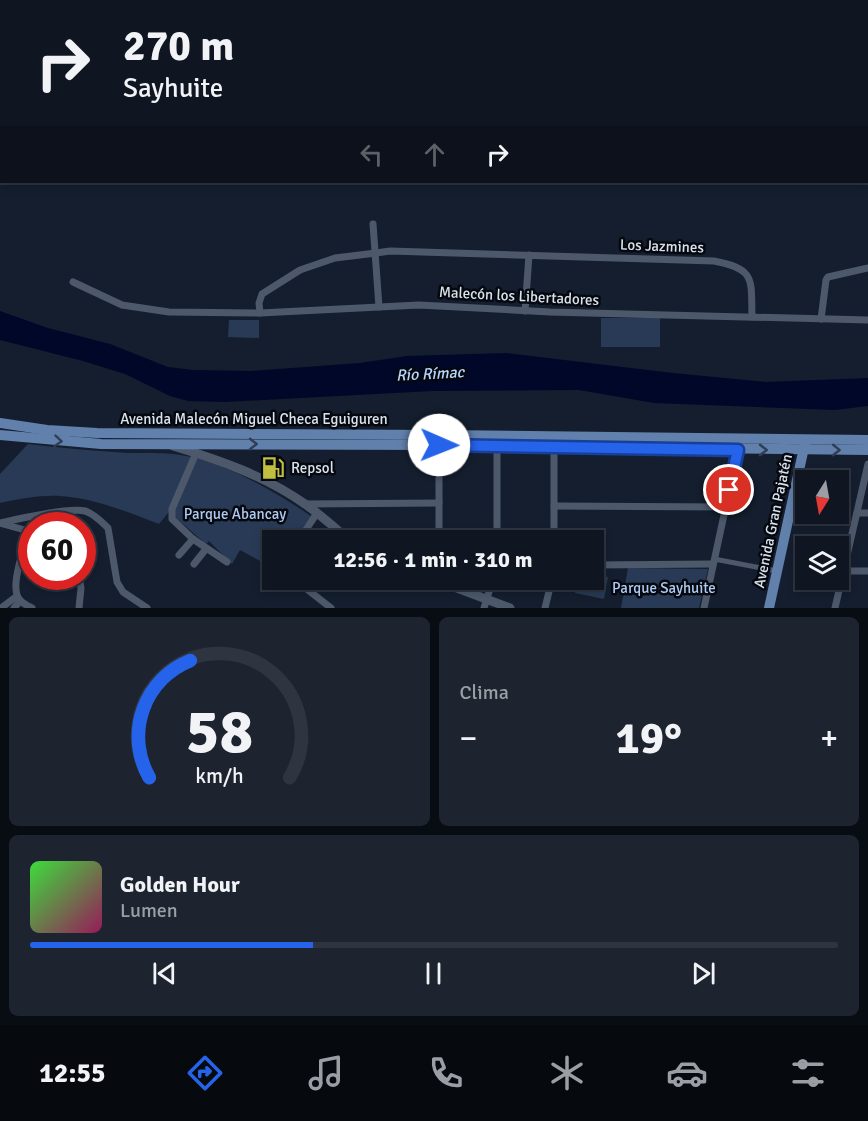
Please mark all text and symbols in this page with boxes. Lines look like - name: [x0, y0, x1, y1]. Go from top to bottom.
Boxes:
- text: 270 m: [123, 21, 234, 72]
- icon: right: [24, 24, 102, 102]
- text: Sayhuite: [123, 72, 223, 105]
- icon: left: [355, 138, 388, 171]
- icon: ahead: [418, 138, 451, 171]
- icon: right: [481, 138, 514, 171]
- street label: Los Jazmines: [620, 236, 705, 256]
- street label: Malecón los Libertadores: [438, 283, 600, 309]
- water label: Río Rímac: [395, 362, 466, 386]
- street label: Avenida Malecón Miguel Checa Eguiguren: [120, 410, 388, 428]
- position arrow: [407, 413, 471, 477]
- one-way arrow: [54, 434, 63, 447]
- one-way arrow: [249, 438, 258, 450]
- one-way arrow: [759, 444, 768, 456]
- one-way arrow: [831, 444, 840, 456]
- street label: Avenida Gran Pajatén: [750, 452, 796, 590]
- fuel station icon: Repsol: [260, 455, 286, 481]
- place label: Repsol: [291, 459, 334, 477]
- pin: [703, 464, 754, 515]
- north arrow: [795, 470, 849, 524]
- map controls: [795, 470, 849, 590]
- icon: arrive: [712, 473, 745, 506]
- park label: Parque Abancay: [184, 505, 286, 523]
- speed limit sign: 60: [18, 512, 96, 590]
- button: layers: [795, 536, 849, 590]
- text: 12:56 · 1 min · 310 m: [333, 546, 533, 573]
- park label: Parque Sayhuite: [612, 579, 716, 597]
- text: Clima: [460, 680, 509, 705]
- text: 58: [186, 693, 253, 770]
- text: 19°: [615, 711, 682, 766]
- text: −: [460, 718, 477, 759]
- text: +: [820, 718, 838, 759]
- text: km/h: [195, 764, 244, 790]
- text: Golden Hour: [120, 871, 240, 898]
- text: Lumen: [120, 898, 178, 923]
- icon: previous: [148, 957, 181, 990]
- icon: pause: [417, 957, 450, 990]
- icon: next: [687, 957, 720, 990]
- icon: directions: [184, 1052, 226, 1094]
- icon: music: [305, 1052, 347, 1094]
- icon: phone: [425, 1052, 467, 1094]
- icon: climate: [546, 1052, 588, 1094]
- icon: car: [666, 1052, 708, 1094]
- icon: filters: [787, 1052, 829, 1094]
- text: 12:55: [39, 1057, 106, 1090]

